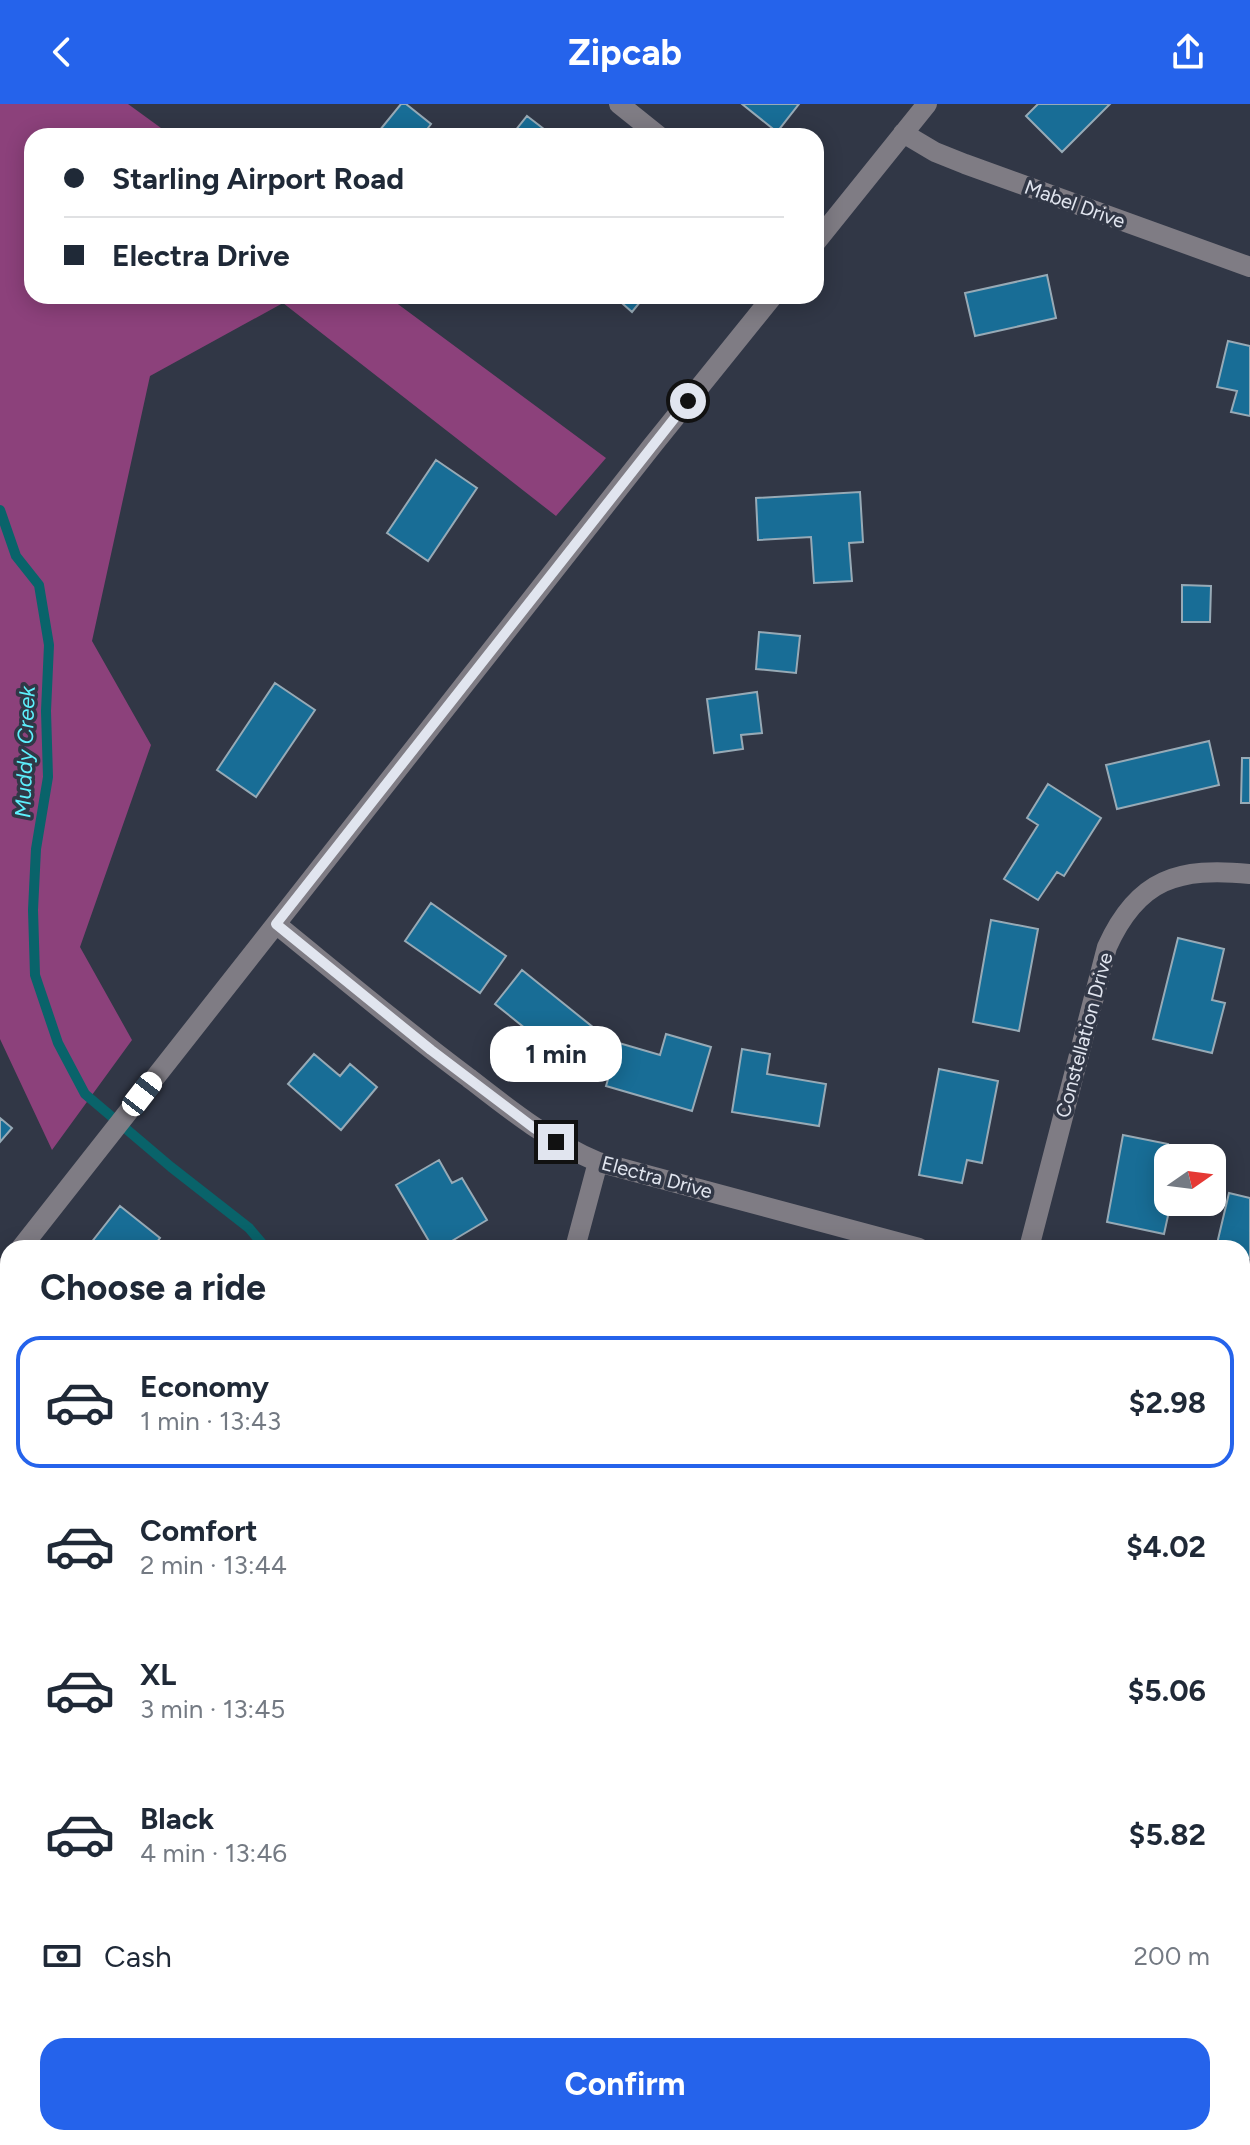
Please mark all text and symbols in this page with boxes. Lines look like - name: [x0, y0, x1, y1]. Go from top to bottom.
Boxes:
- icon: back: [40, 30, 84, 74]
- icon: share: [1166, 30, 1210, 74]
- text: Zipcab: [568, 31, 682, 74]
- text: Starling Airport Road: [112, 160, 404, 197]
- street label: Mabel Drive: [1021, 175, 1129, 233]
- text: Electra Drive: [112, 237, 290, 274]
- route start: [670, 383, 706, 419]
- water label: Muddy Creek: [9, 684, 41, 818]
- street label: Constellation Drive: [1050, 950, 1118, 1120]
- callout: 1 min: [490, 1026, 622, 1082]
- text: 1 min: [525, 1038, 587, 1070]
- car: [118, 1068, 166, 1120]
- route end: [538, 1124, 574, 1160]
- north arrow: [1154, 1144, 1226, 1216]
- map controls: [1154, 1144, 1226, 1216]
- street label: Electra Drive: [599, 1151, 715, 1203]
- text: Choose a ride: [40, 1266, 266, 1309]
- icon: car: [44, 1366, 116, 1438]
- text: Economy: [140, 1368, 269, 1405]
- text: $2.98: [1129, 1384, 1206, 1421]
- text: 1 min · 13:43: [140, 1405, 281, 1437]
- icon: car: [44, 1510, 116, 1582]
- text: Comfort: [140, 1512, 258, 1549]
- text: $4.02: [1126, 1528, 1206, 1565]
- text: 2 min · 13:44: [140, 1549, 287, 1581]
- icon: car: [44, 1654, 116, 1726]
- text: XL: [140, 1656, 176, 1693]
- text: $5.06: [1128, 1672, 1206, 1709]
- text: 3 min · 13:45: [140, 1693, 285, 1725]
- icon: car: [44, 1798, 116, 1870]
- text: Black: [140, 1800, 214, 1837]
- text: $5.82: [1129, 1816, 1206, 1853]
- text: 4 min · 13:46: [140, 1837, 287, 1869]
- icon: cash: [40, 1934, 84, 1978]
- text: Cash: [104, 1938, 172, 1975]
- text: 200 m: [1134, 1940, 1210, 1972]
- button: Confirm: [40, 2038, 1210, 2130]

